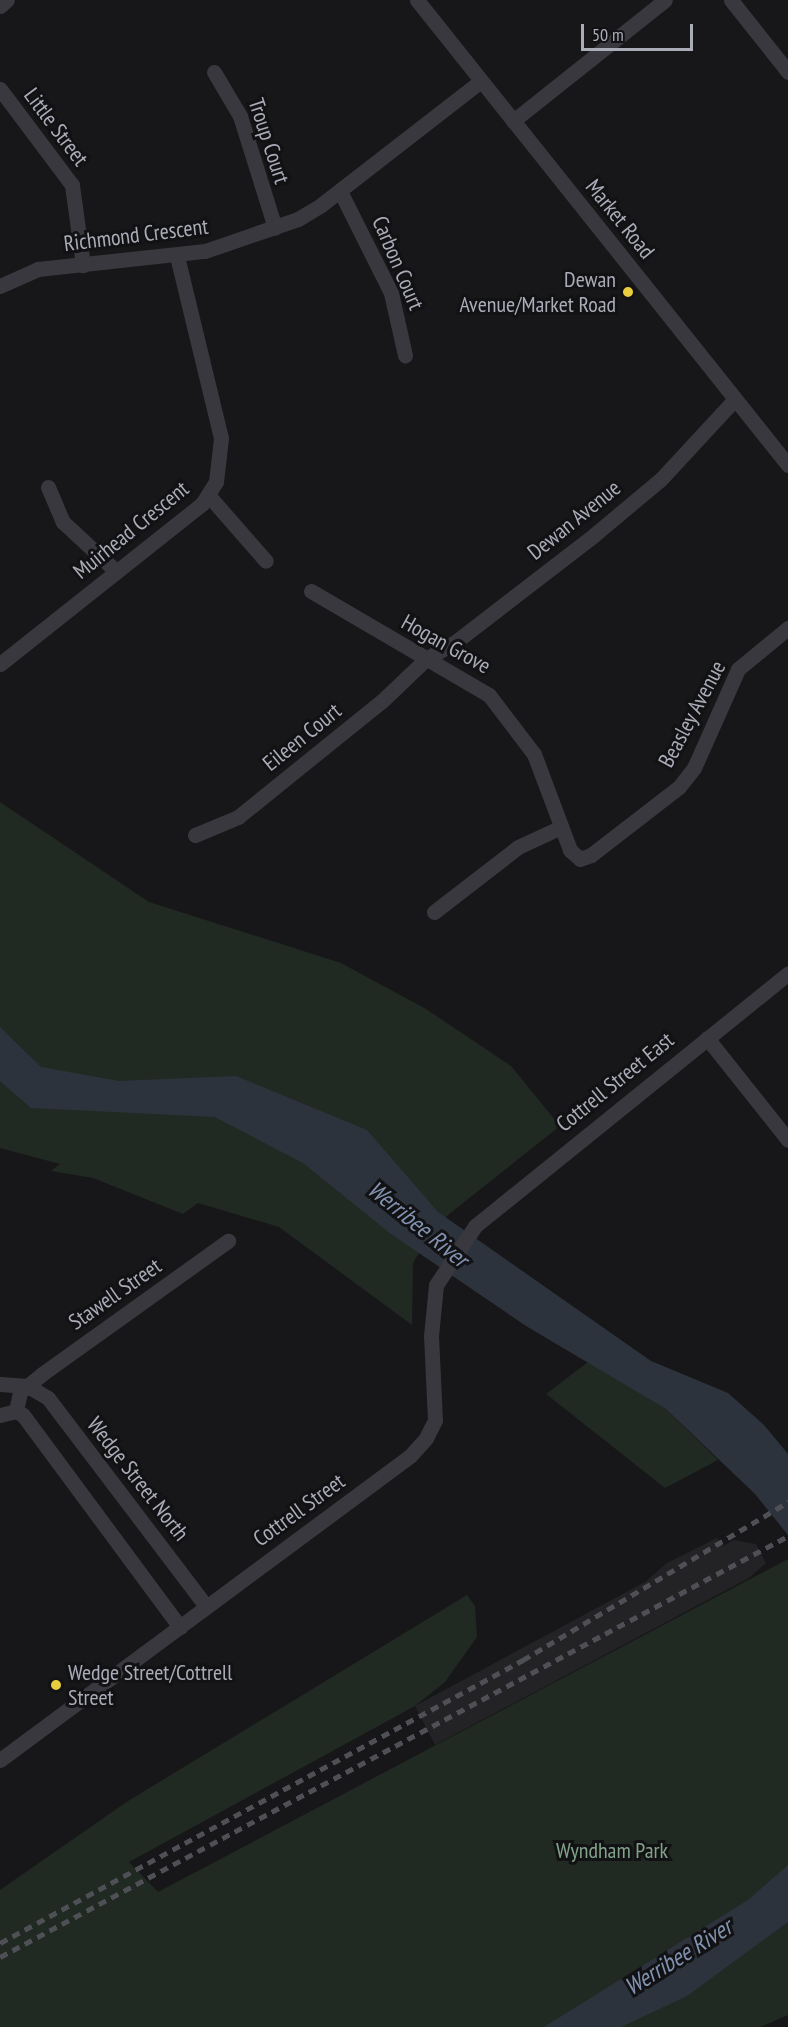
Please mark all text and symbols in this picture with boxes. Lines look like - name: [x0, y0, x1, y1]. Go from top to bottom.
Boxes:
- scale bar: [584, 12, 696, 50]
- text: 50 m: [592, 23, 624, 46]
- street label: Little Street: [18, 83, 94, 171]
- street label: Troup Court: [243, 95, 295, 187]
- street label: Market Road: [580, 174, 660, 264]
- street label: Carbon Court: [366, 212, 430, 314]
- street label: Richmond Crescent: [62, 213, 210, 257]
- place label: Dewan Avenue/Market Road: [459, 266, 616, 318]
- marker: Dewan Avenue/Market Road: [621, 285, 635, 299]
- street label: Dewan Avenue: [522, 474, 626, 566]
- street label: Muirhead Crescent: [68, 475, 194, 585]
- street label: Hogan Grove: [397, 609, 495, 679]
- street label: Beasley Avenue: [653, 656, 731, 772]
- street label: Eileen Court: [258, 698, 346, 776]
- street label: Cottrell Street East: [551, 1027, 679, 1137]
- water label: Werribee River: [362, 1175, 474, 1273]
- street label: Stawell Street: [64, 1253, 166, 1335]
- street label: Wedge Street North: [82, 1412, 194, 1546]
- street label: Cottrell Street: [248, 1468, 350, 1552]
- place label: Wedge Street/Cottrell Street: [68, 1659, 232, 1711]
- marker: Wedge Street/Cottrell Street: [49, 1678, 63, 1692]
- park label: Wyndham Park: [556, 1838, 668, 1864]
- water label: Werribee River: [619, 1913, 737, 2001]

